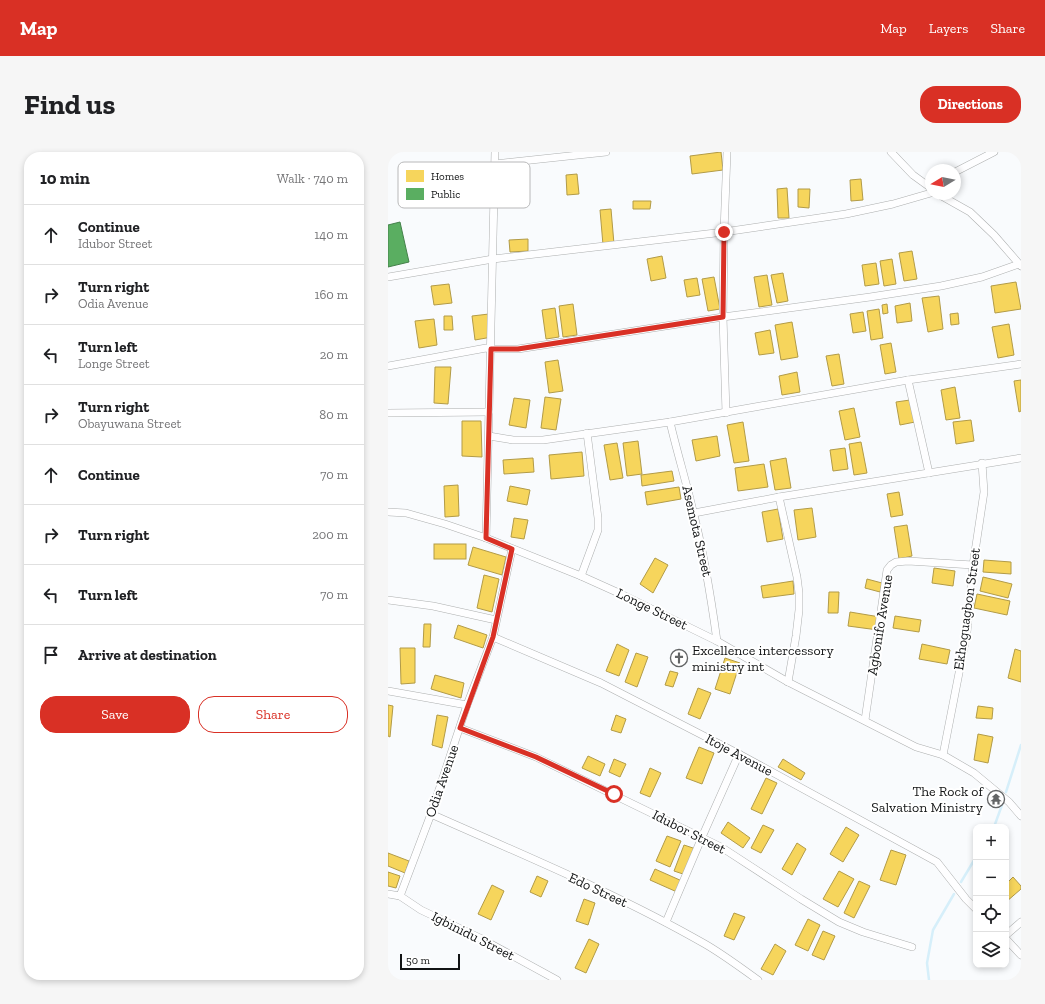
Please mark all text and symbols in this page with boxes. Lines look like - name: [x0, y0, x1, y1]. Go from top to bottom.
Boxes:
- text: Map: [20, 17, 57, 40]
- text: Map: [880, 20, 907, 37]
- text: Layers: [929, 20, 968, 37]
- text: Share: [990, 20, 1025, 37]
- button: Directions: [920, 86, 1021, 123]
- text: Find us: [24, 88, 115, 121]
- legend: [398, 162, 530, 208]
- north arrow: [925, 164, 961, 200]
- text: 10 min: [40, 168, 90, 188]
- text: Homes: [431, 170, 464, 183]
- text: Walk · 740 m: [277, 171, 348, 186]
- text: Public: [431, 188, 460, 201]
- text: Continue: [78, 218, 140, 236]
- route end: [715, 223, 733, 241]
- icon: ahead: [40, 224, 62, 246]
- text: 140 m: [314, 227, 348, 242]
- text: Idubor Street: [78, 236, 152, 251]
- text: Turn right: [78, 278, 149, 296]
- icon: right: [40, 284, 62, 306]
- text: 160 m: [314, 287, 348, 302]
- text: Odia Avenue: [78, 296, 148, 311]
- text: Turn left: [78, 338, 138, 356]
- icon: left: [40, 344, 62, 366]
- text: 20 m: [320, 347, 348, 362]
- text: Longe Street: [78, 356, 150, 371]
- text: Turn right: [78, 398, 149, 416]
- icon: right: [40, 404, 62, 426]
- text: 80 m: [319, 407, 348, 422]
- text: Obayuwana Street: [78, 416, 181, 431]
- icon: ahead: [40, 464, 62, 486]
- text: Continue: [78, 466, 140, 484]
- text: 70 m: [320, 467, 348, 482]
- street label: Asemota Street: [678, 484, 716, 579]
- icon: right: [40, 524, 62, 546]
- text: Turn right: [78, 526, 149, 544]
- text: 200 m: [312, 527, 348, 542]
- street label: Ekhoguagbon Street: [950, 546, 984, 671]
- street label: Agbonifo Avenue: [864, 573, 896, 677]
- icon: left: [40, 584, 62, 606]
- street label: Longe Street: [614, 584, 691, 634]
- text: Turn left: [78, 586, 138, 604]
- text: 70 m: [320, 587, 348, 602]
- place label: Excellence intercessory ministry int: [692, 642, 834, 675]
- icon: arrive: [40, 644, 62, 666]
- text: Arrive at destination: [78, 646, 217, 664]
- church icon: Excellence intercessory ministry int: [669, 648, 689, 668]
- button: Save: [40, 696, 190, 733]
- button: Share: [198, 696, 348, 733]
- street label: Itoje Avenue: [702, 730, 776, 780]
- street label: Odia Avenue: [422, 742, 462, 820]
- place label: The Rock of Salvation Ministry: [871, 783, 985, 816]
- route start: [605, 785, 623, 803]
- temple icon: The Rock of Salvation Ministry: [986, 789, 1006, 809]
- street label: Idubor Street: [649, 806, 729, 858]
- map controls: [973, 824, 1009, 968]
- button: +: [973, 824, 1009, 860]
- button: −: [973, 860, 1009, 896]
- street label: Edo Street: [566, 869, 631, 911]
- button: locate: [973, 896, 1009, 932]
- street label: Igbinidu Street: [429, 908, 518, 965]
- button: layers: [973, 932, 1009, 968]
- scale bar: [400, 952, 460, 971]
- text: 50 m: [406, 954, 430, 967]

